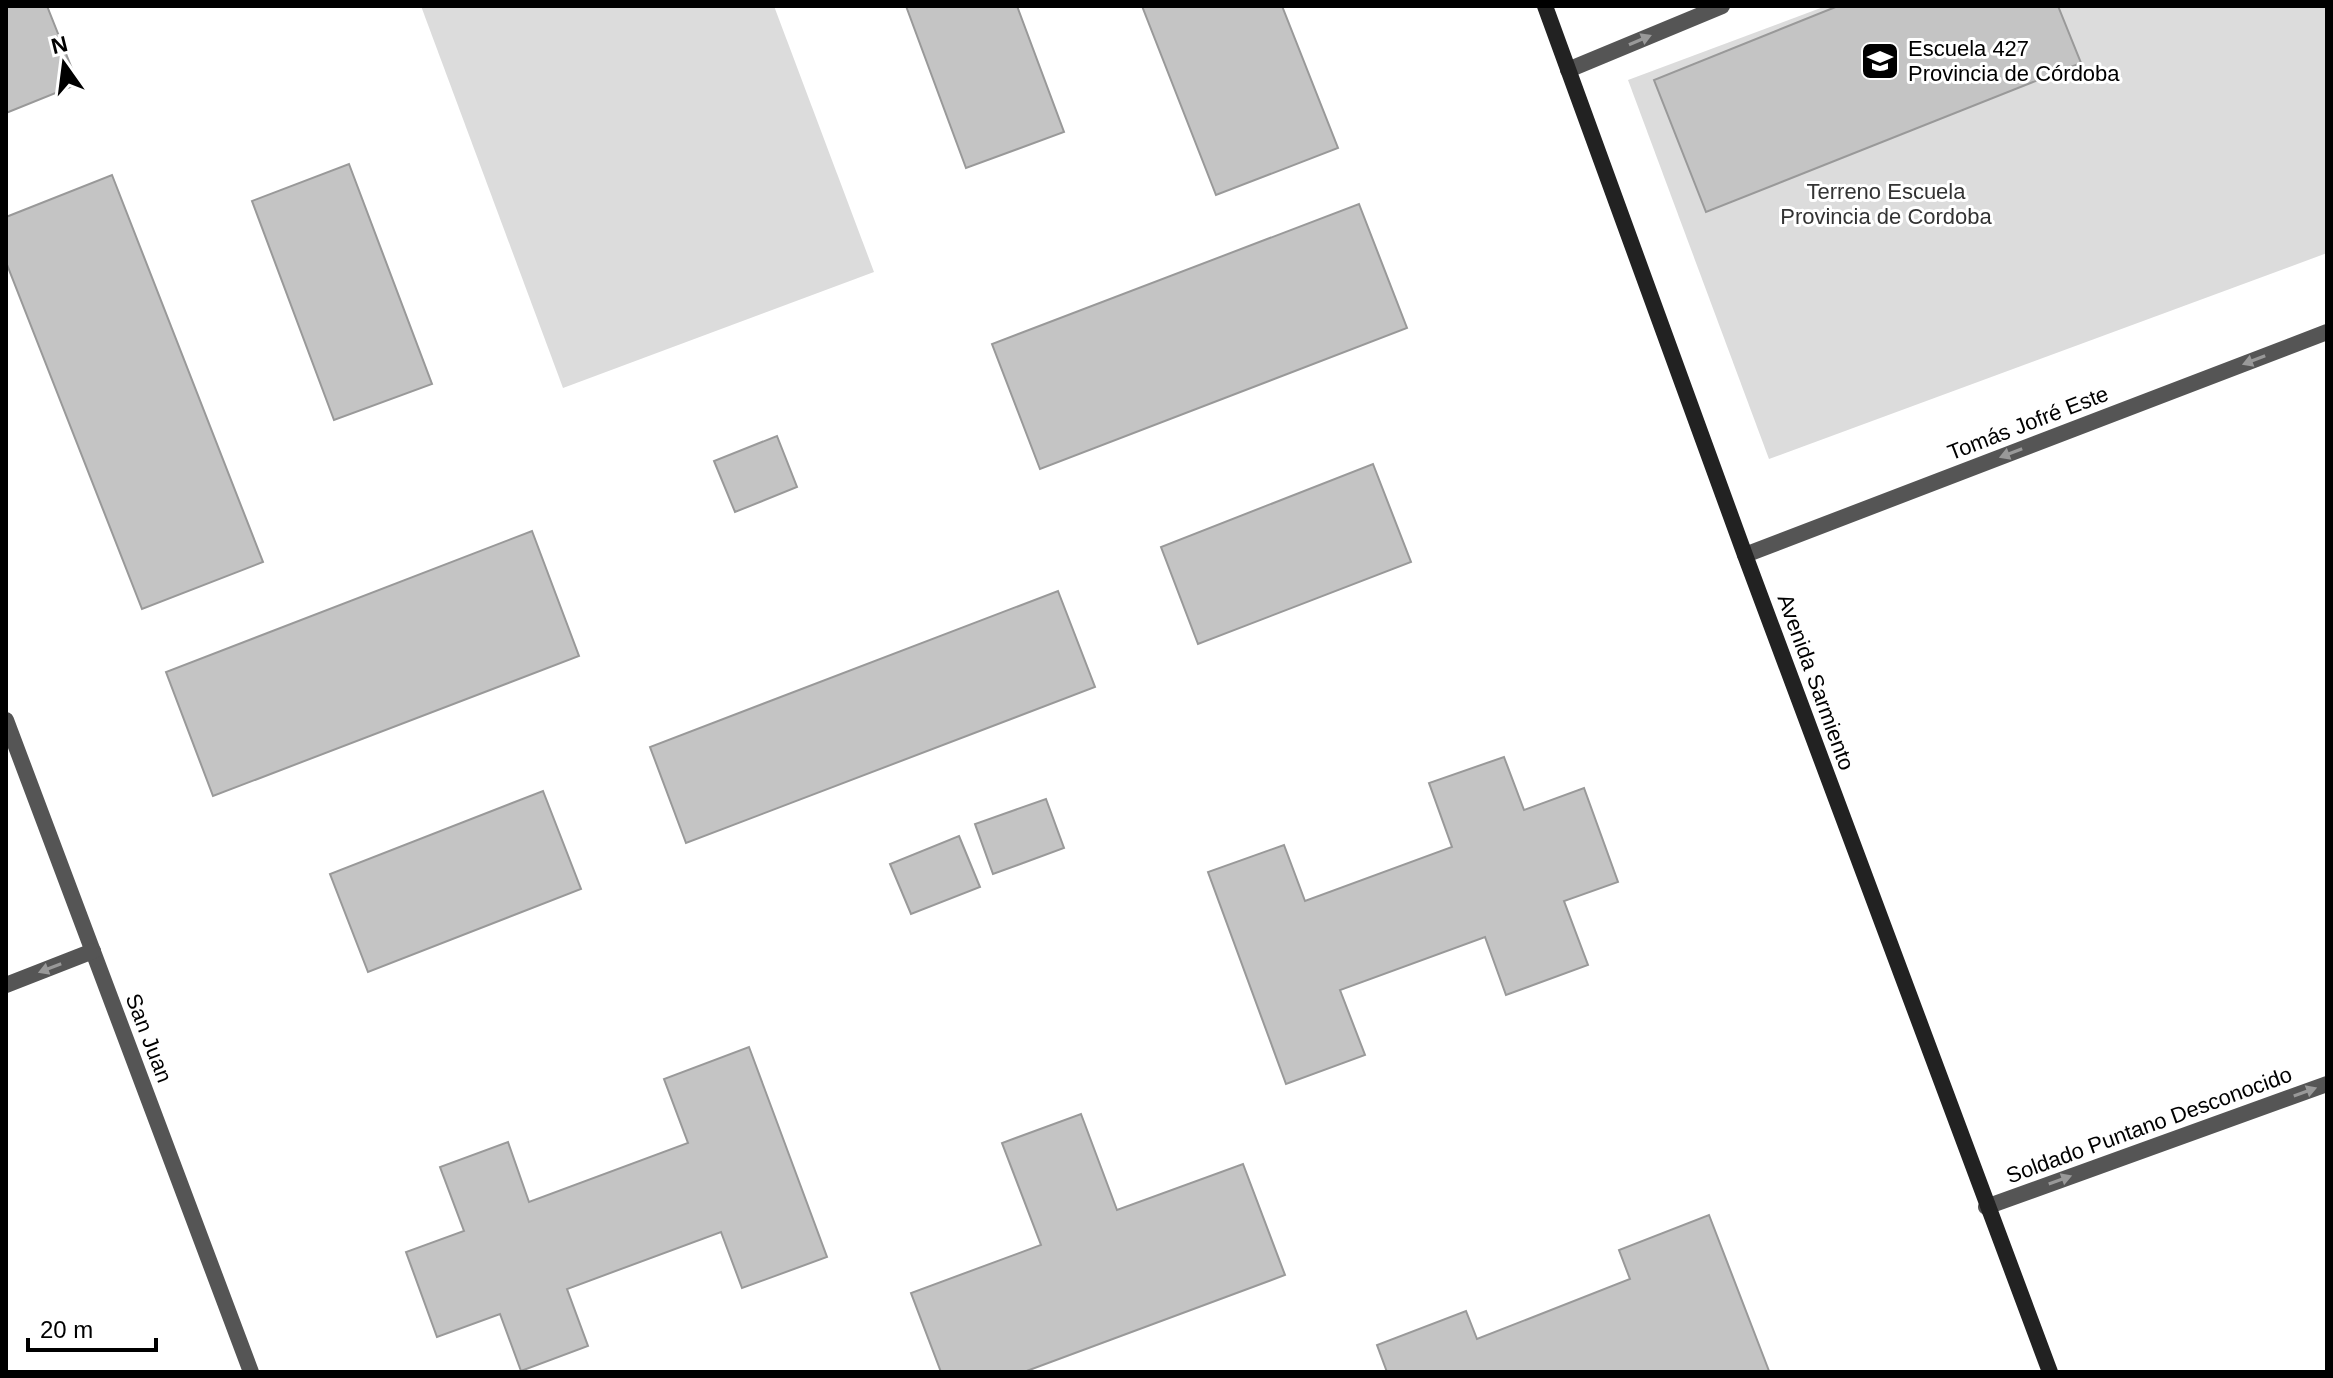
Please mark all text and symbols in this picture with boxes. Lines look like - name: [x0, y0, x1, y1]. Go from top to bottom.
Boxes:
- north arrow: [24, 24, 104, 104]
- text: N: [49, 31, 70, 59]
- one-way arrow: [1628, 34, 1652, 47]
- place label: Escuela 427 Provincia de Córdoba: [1908, 36, 2120, 86]
- school or university icon: Escuela 427 Provincia de Córdoba: [1859, 40, 1901, 82]
- park label: Terreno Escuela Provincia de Cordoba: [1780, 179, 1993, 229]
- one-way arrow: [2242, 353, 2266, 366]
- street label: Tomás Jofré Este: [1944, 381, 2112, 465]
- one-way arrow: [1999, 447, 2023, 460]
- street label: Avenida Sarmiento: [1773, 591, 1859, 773]
- one-way arrow: [37, 962, 61, 975]
- street label: San Juan: [121, 990, 177, 1086]
- street label: Soldado Puntano Desconocido: [2003, 1062, 2295, 1188]
- one-way arrow: [2293, 1085, 2317, 1098]
- one-way arrow: [2048, 1173, 2072, 1186]
- scale bar: [28, 1302, 156, 1352]
- text: 20 m: [40, 1316, 93, 1343]

